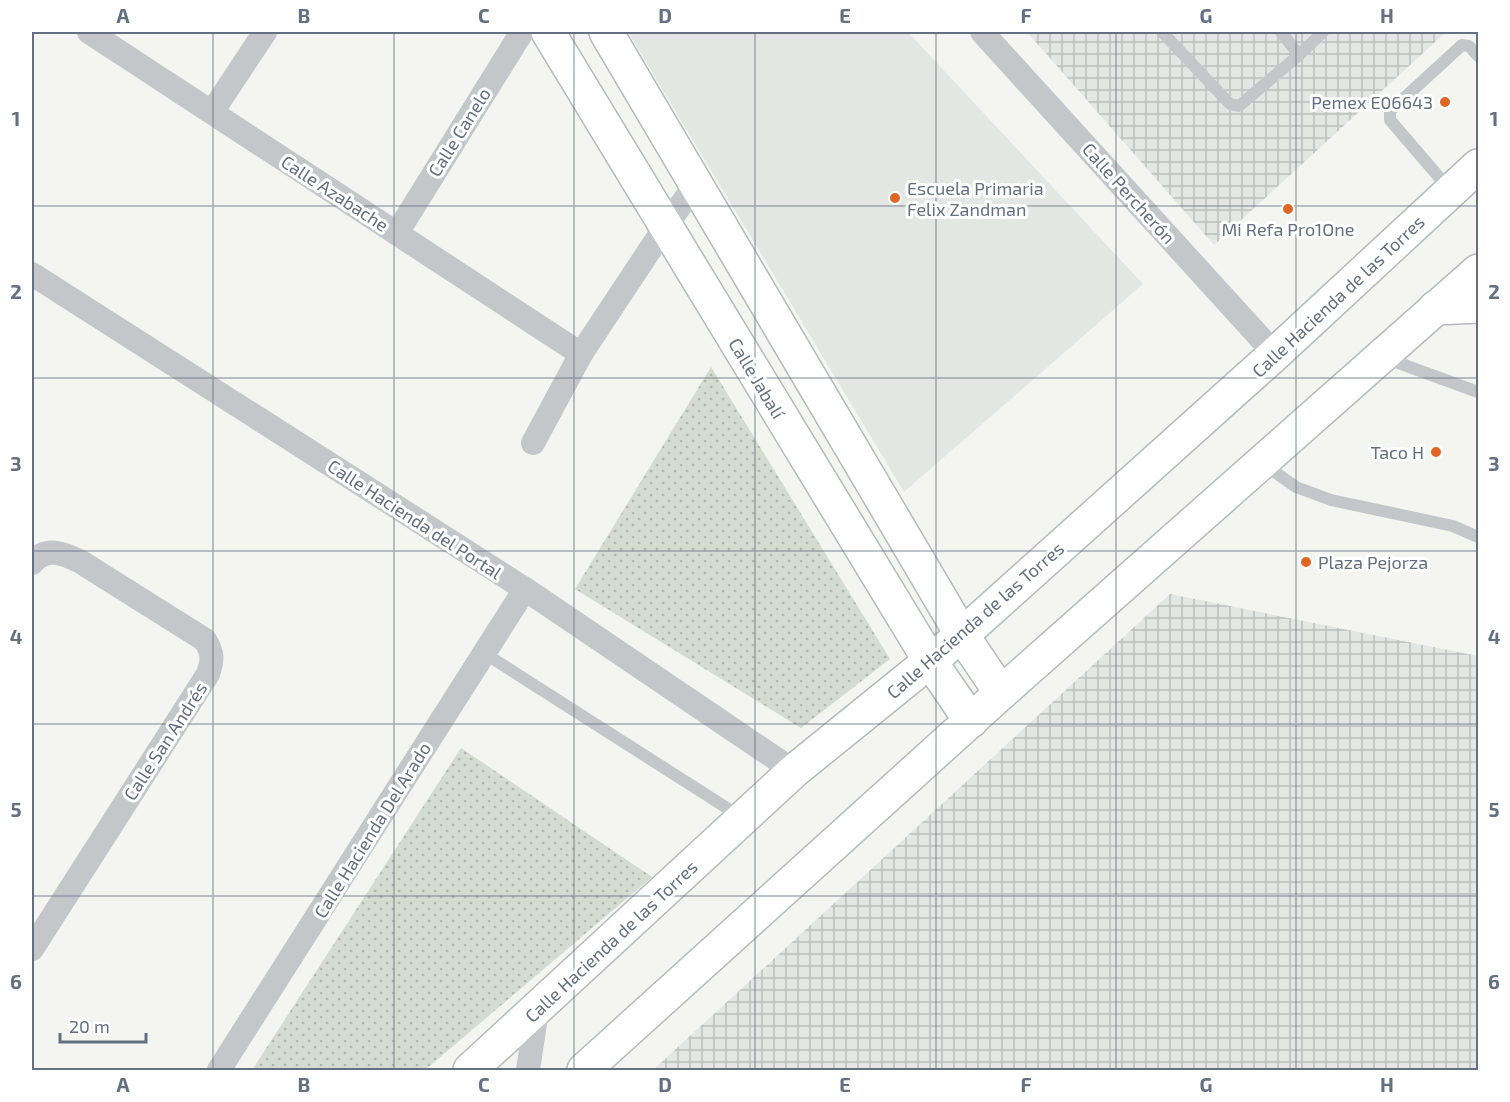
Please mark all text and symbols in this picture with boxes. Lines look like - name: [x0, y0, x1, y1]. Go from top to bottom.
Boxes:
- text: A: [116, 3, 130, 27]
- text: B: [298, 3, 310, 27]
- text: C: [478, 3, 490, 27]
- text: D: [658, 3, 672, 27]
- text: E: [839, 3, 851, 27]
- text: F: [1020, 3, 1032, 27]
- text: G: [1200, 3, 1212, 27]
- text: H: [1380, 3, 1394, 27]
- street label: Calle Canelo: [423, 84, 495, 180]
- place label: Pemex E06643: [1311, 91, 1433, 113]
- marker: Pemex E06643: [1438, 95, 1452, 109]
- text: 1: [12, 106, 20, 130]
- text: 1: [1490, 106, 1498, 130]
- street label: Calle Percherón: [1078, 138, 1180, 248]
- street label: Calle Azabache: [277, 150, 393, 236]
- place label: Escuela Primaria Felix Zandman: [907, 177, 1044, 220]
- marker: Escuela Primaria Felix Zandman: [888, 191, 902, 205]
- marker: Mi Refa Pro1One: [1281, 202, 1295, 216]
- street label: Calle Hacienda de las Torres: [1247, 210, 1429, 382]
- place label: Mi Refa Pro1One: [1222, 218, 1354, 240]
- text: 2: [10, 279, 22, 303]
- text: 2: [1488, 279, 1500, 303]
- street label: Calle Jabalí: [724, 334, 790, 423]
- place label: Taco H: [1370, 441, 1424, 463]
- marker: Taco H: [1429, 445, 1443, 459]
- text: 3: [10, 451, 22, 475]
- text: 3: [1488, 451, 1500, 475]
- street label: Calle Hacienda del Portal: [324, 455, 507, 584]
- street label: Calle Hacienda de las Torres: [882, 537, 1068, 703]
- place label: Plaza Pejorza: [1318, 551, 1428, 573]
- marker: Plaza Pejorza: [1299, 555, 1313, 569]
- text: 4: [10, 624, 23, 648]
- text: 4: [1488, 624, 1501, 648]
- street label: Calle San Andrés: [119, 678, 211, 804]
- street label: Calle Hacienda Del Arado: [309, 738, 435, 922]
- text: 5: [10, 797, 22, 821]
- text: 5: [1488, 797, 1500, 821]
- street label: Calle Hacienda de las Torres: [520, 855, 702, 1027]
- text: 6: [10, 969, 22, 993]
- text: 6: [1488, 969, 1500, 993]
- scale bar: [60, 1006, 146, 1044]
- text: 20 m: [69, 1015, 110, 1037]
- text: A: [116, 1072, 130, 1096]
- text: B: [298, 1072, 310, 1096]
- text: C: [478, 1072, 490, 1096]
- text: D: [658, 1072, 672, 1096]
- text: E: [839, 1072, 851, 1096]
- text: F: [1020, 1072, 1032, 1096]
- text: G: [1200, 1072, 1212, 1096]
- text: H: [1380, 1072, 1394, 1096]

